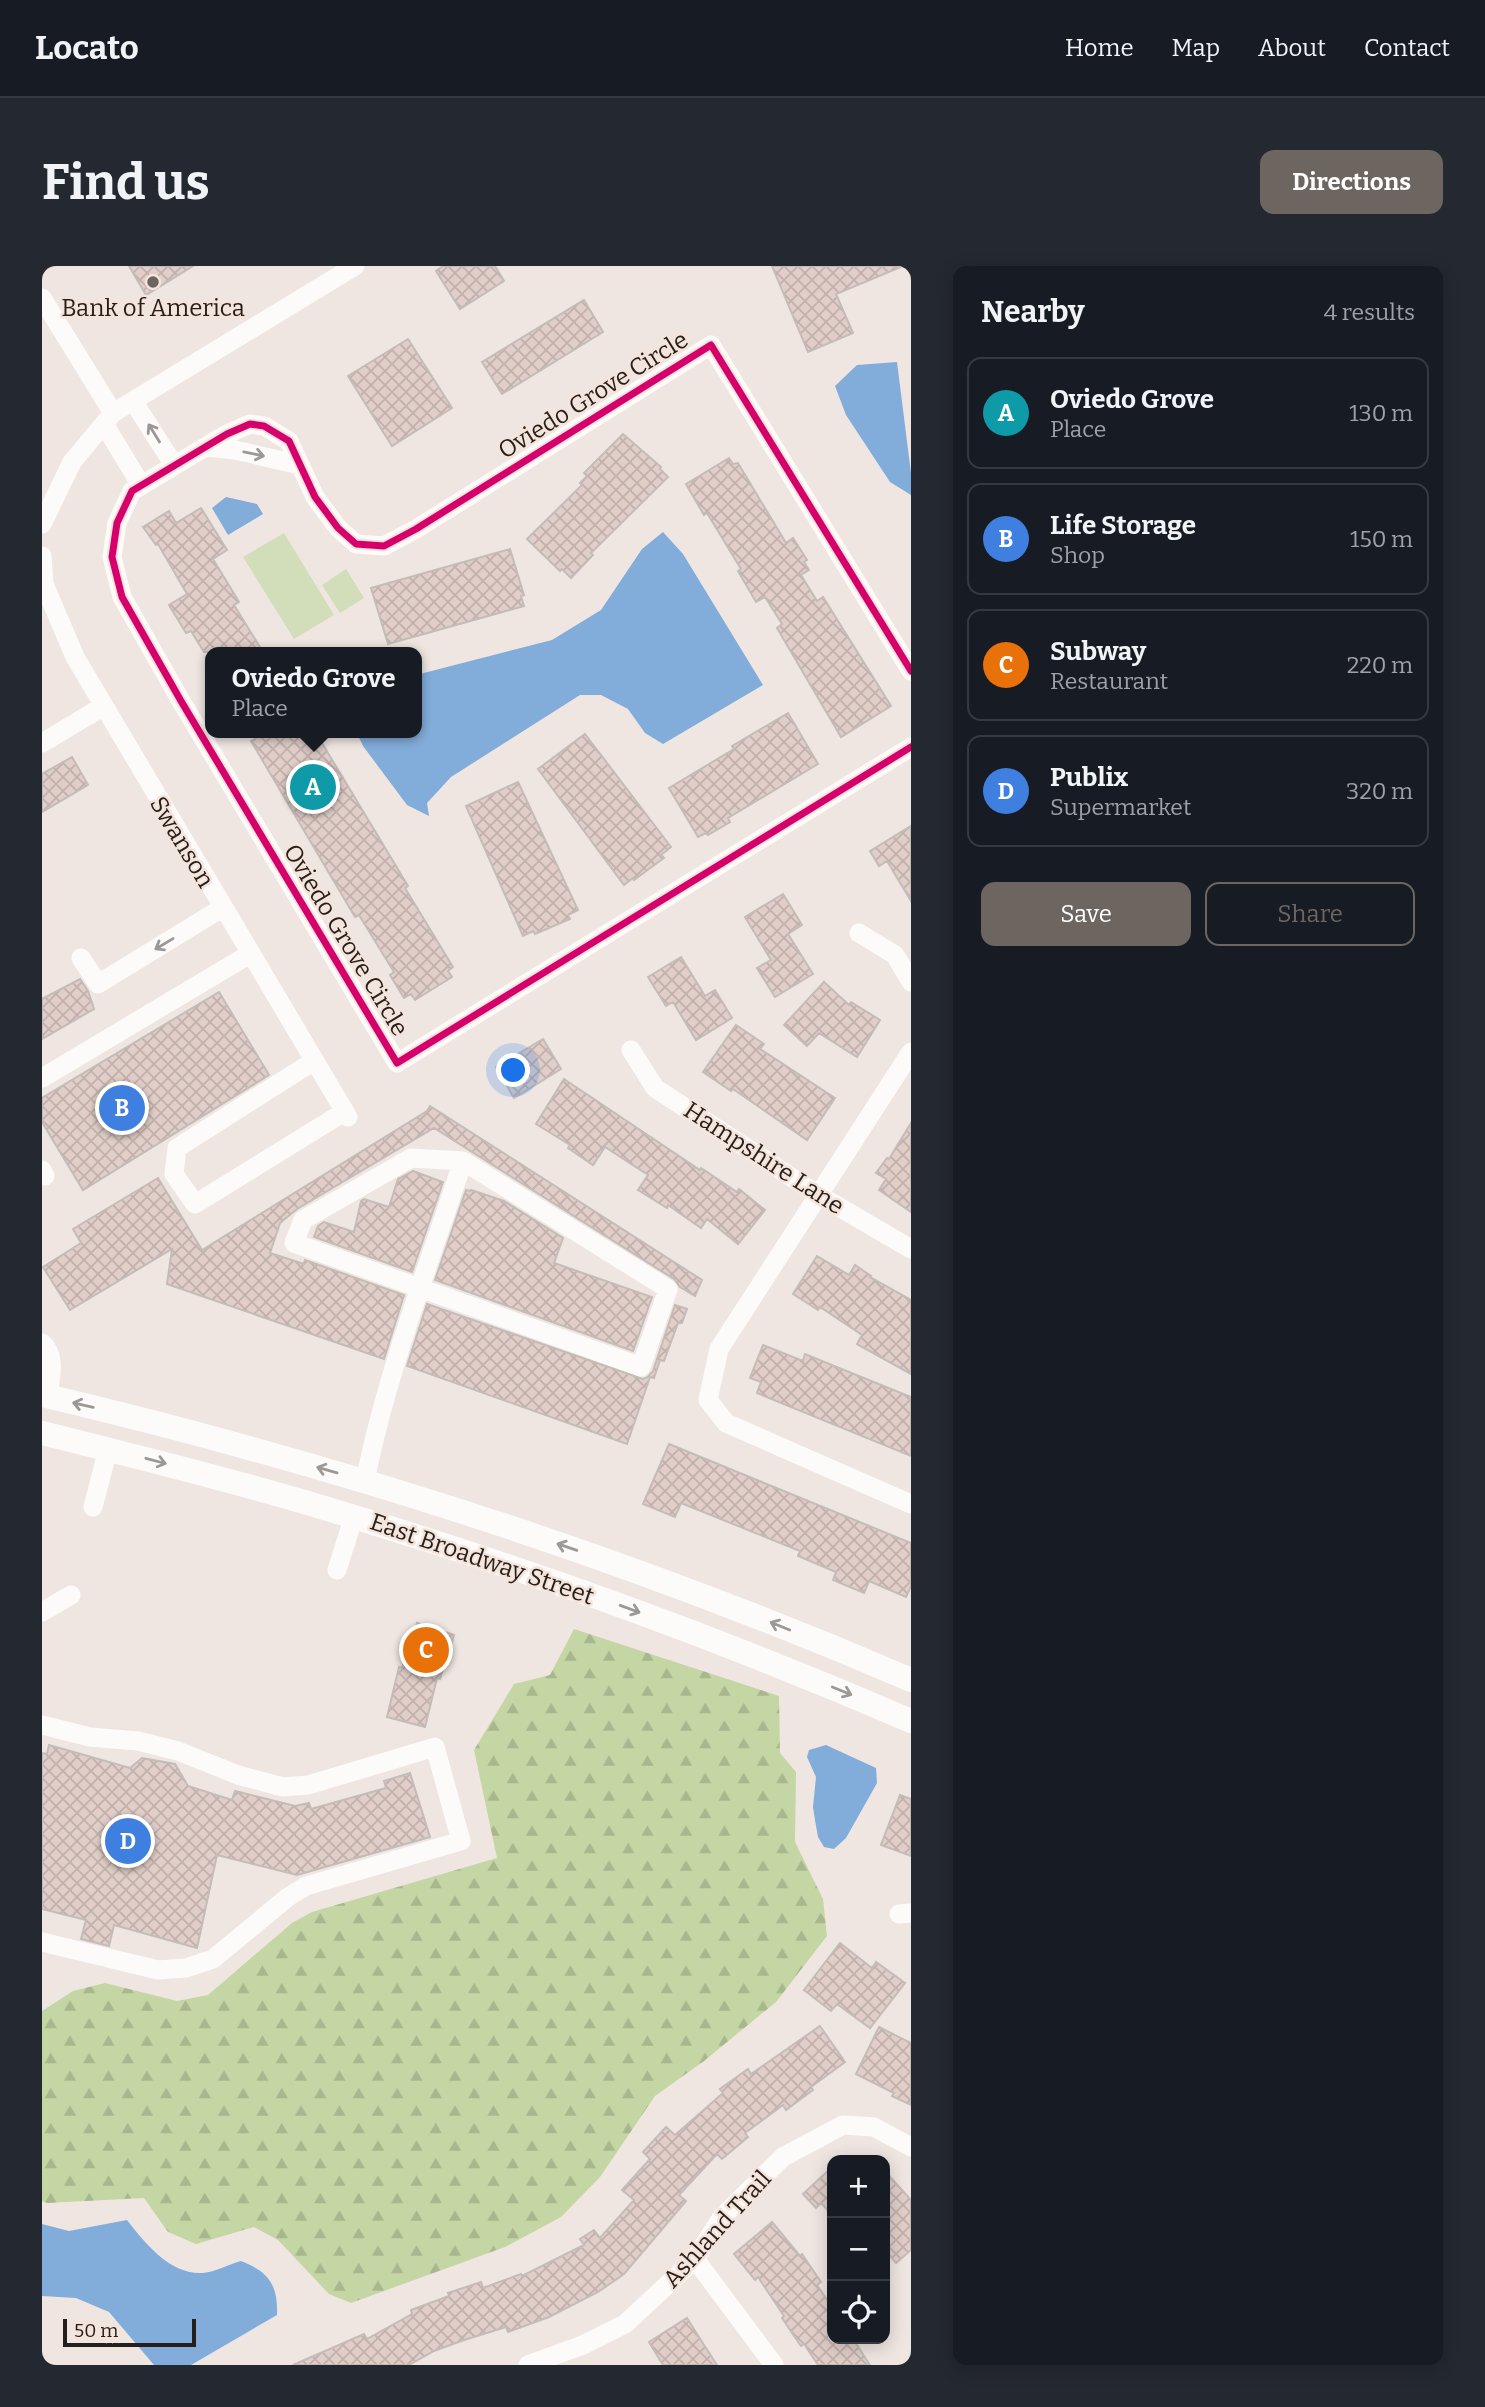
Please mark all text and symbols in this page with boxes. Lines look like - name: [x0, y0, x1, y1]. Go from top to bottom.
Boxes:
- text: Locato: [35, 28, 139, 68]
- text: Home: [1065, 34, 1134, 62]
- text: Map: [1172, 34, 1220, 62]
- text: About: [1258, 34, 1326, 62]
- text: Contact: [1364, 34, 1450, 62]
- button: Directions: [1260, 150, 1443, 214]
- text: Find us: [42, 153, 210, 212]
- marker: Bank of America: [145, 274, 161, 290]
- place label: Bank of America: [61, 294, 245, 322]
- text: Nearby: [981, 294, 1085, 330]
- text: 4 results: [1324, 298, 1415, 326]
- street label: Oviedo Grove Circle: [493, 325, 693, 465]
- text: Oviedo Grove: [1050, 384, 1214, 415]
- text: A: [998, 399, 1014, 427]
- text: 130 m: [1349, 399, 1413, 427]
- text: Place: [1050, 415, 1106, 443]
- one-way arrow: [146, 424, 161, 443]
- one-way arrow: [242, 447, 265, 461]
- text: Life Storage: [1050, 510, 1196, 541]
- text: B: [999, 525, 1013, 553]
- text: 150 m: [1350, 525, 1413, 553]
- text: Shop: [1050, 541, 1105, 569]
- text: Subway: [1050, 636, 1146, 667]
- popup: [205, 647, 422, 738]
- text: C: [999, 651, 1013, 679]
- text: 220 m: [1347, 651, 1413, 679]
- text: Oviedo Grove: [232, 663, 395, 694]
- text: Restaurant: [1050, 667, 1168, 695]
- text: Place: [232, 694, 288, 722]
- pin: A: [290, 761, 336, 813]
- text: Publix: [1050, 762, 1128, 793]
- text: D: [998, 777, 1014, 805]
- text: 320 m: [1346, 777, 1413, 805]
- street label: Swanson: [144, 792, 220, 892]
- text: Supermarket: [1050, 793, 1191, 821]
- street label: Oviedo Grove Circle: [278, 839, 414, 1041]
- button: Save: [981, 882, 1191, 946]
- button: Share: [1205, 882, 1415, 946]
- one-way arrow: [154, 937, 174, 951]
- your location: [496, 1053, 530, 1087]
- pin: B: [99, 1082, 145, 1134]
- street label: Hampshire Lane: [679, 1096, 849, 1220]
- one-way arrow: [72, 1398, 95, 1411]
- one-way arrow: [145, 1456, 167, 1469]
- one-way arrow: [316, 1462, 338, 1475]
- street label: East Broadway Street: [366, 1508, 598, 1611]
- one-way arrow: [556, 1540, 578, 1552]
- one-way arrow: [618, 1604, 640, 1617]
- one-way arrow: [770, 1618, 791, 1631]
- pin: C: [403, 1624, 449, 1676]
- one-way arrow: [831, 1686, 853, 1699]
- pin: D: [105, 1815, 151, 1867]
- map controls: [827, 2155, 890, 2344]
- button: +: [827, 2155, 890, 2218]
- street label: Ashland Trail: [657, 2165, 777, 2293]
- button: −: [827, 2218, 890, 2281]
- button: locate: [827, 2281, 890, 2344]
- scale bar: [63, 2316, 196, 2348]
- text: 50 m: [74, 2319, 118, 2342]

